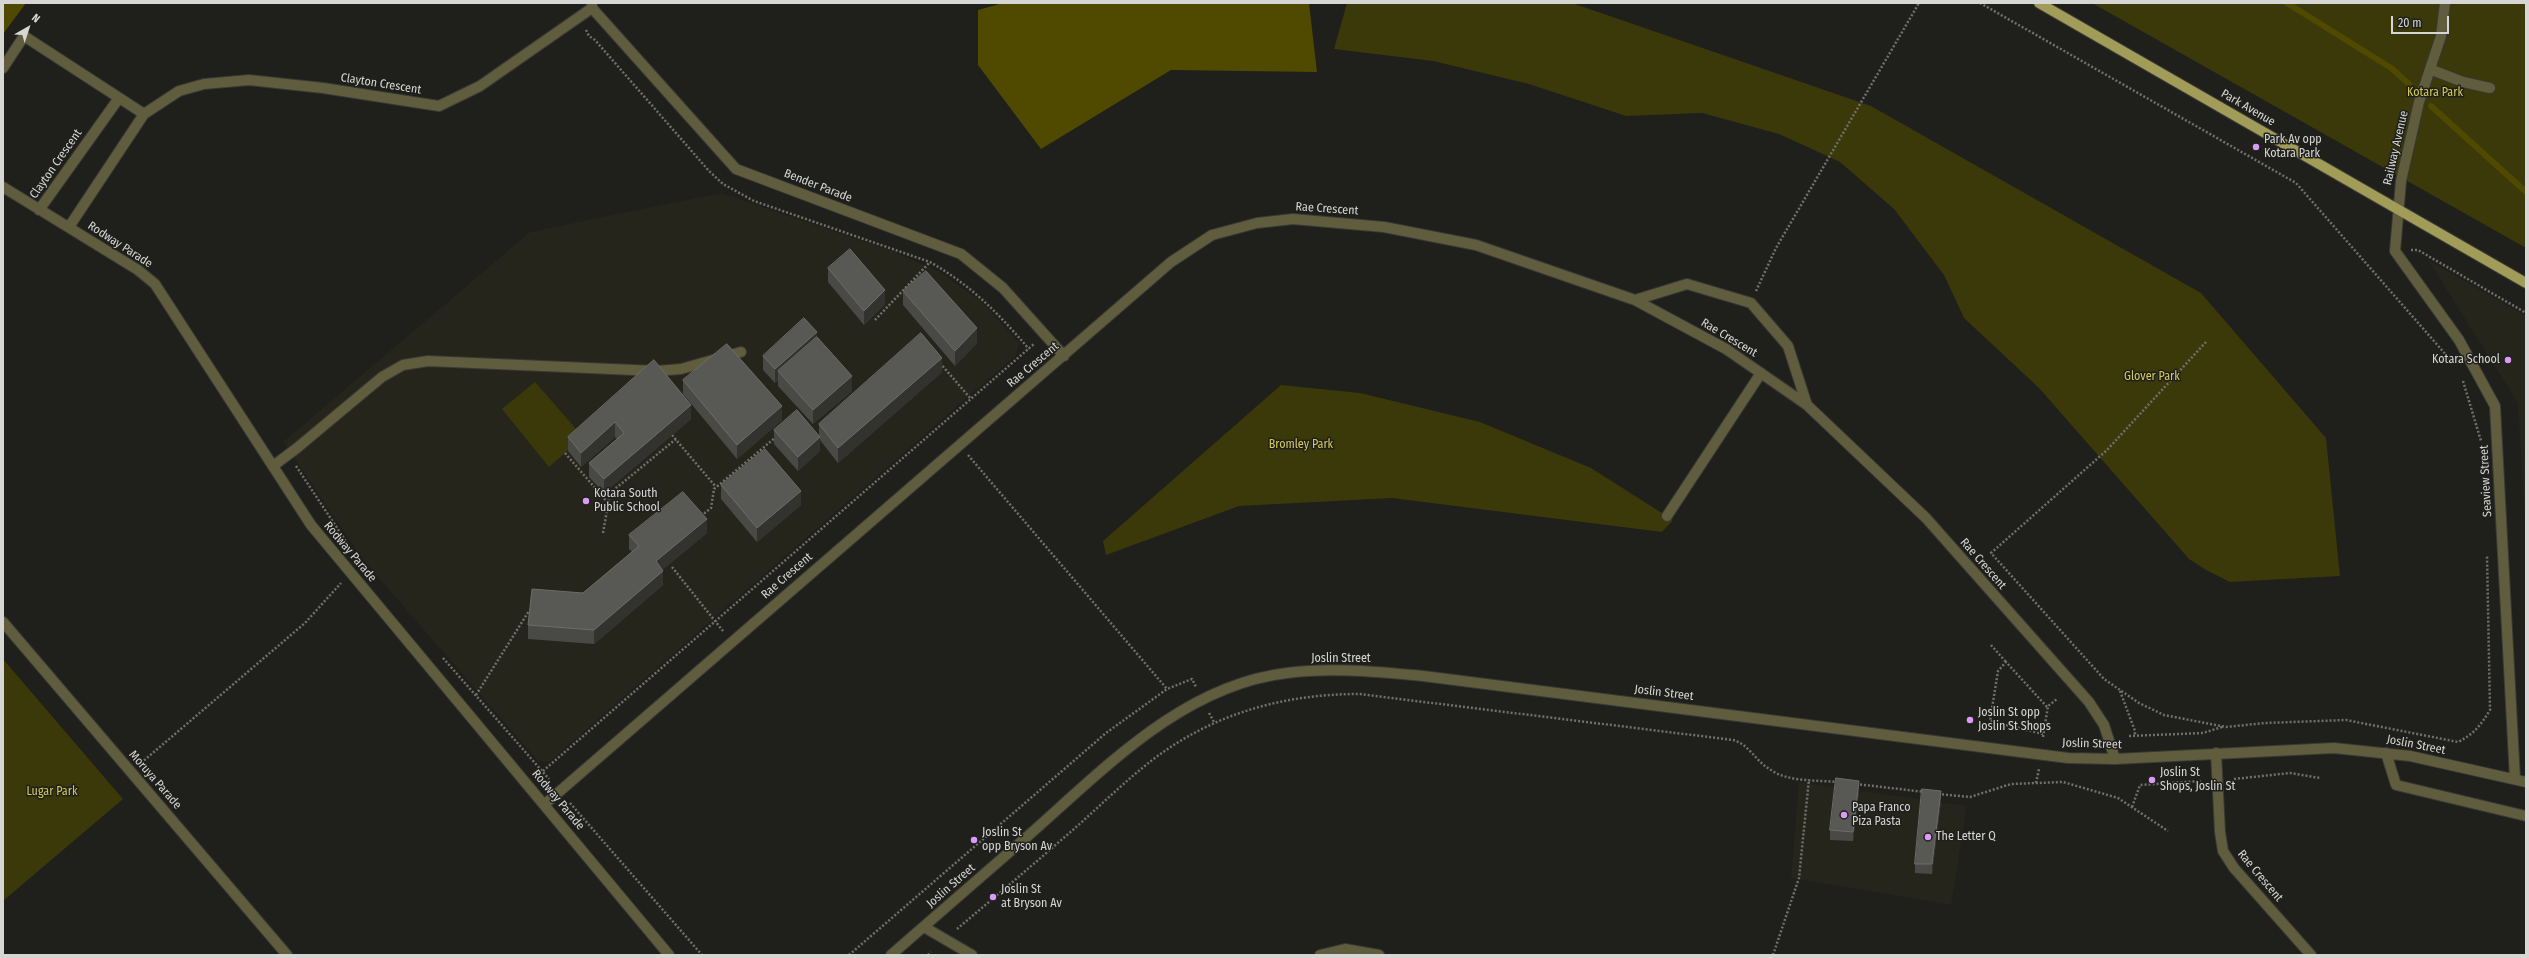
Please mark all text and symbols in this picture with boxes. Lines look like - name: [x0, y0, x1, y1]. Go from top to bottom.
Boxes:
- north arrow: [8, 8, 48, 48]
- scale bar: [2393, 8, 2451, 34]
- text: N: [29, 11, 43, 25]
- text: 20 m: [2398, 16, 2422, 30]
- street label: Clayton Crescent: [340, 71, 422, 97]
- park label: Kotara Park: [2407, 86, 2463, 100]
- street label: Park Avenue: [2218, 87, 2278, 129]
- street label: Railway Avenue: [2380, 109, 2412, 187]
- street label: Clayton Crescent: [27, 127, 85, 201]
- place label: Park Av opp Kotara Park: [2264, 133, 2322, 161]
- marker: Park Av opp Kotara Park: [2251, 142, 2261, 152]
- street label: Bender Parade: [782, 166, 854, 206]
- street label: Rae Crescent: [1295, 200, 1359, 218]
- street label: Rodway Parade: [85, 219, 155, 271]
- street label: Rae Crescent: [1698, 316, 1760, 360]
- street label: Rae Crescent: [1004, 339, 1062, 391]
- place label: Kotara School: [2432, 353, 2500, 367]
- marker: Kotara School: [2503, 355, 2513, 365]
- park label: Glover Park: [2124, 370, 2180, 384]
- park label: Bromley Park: [1269, 438, 1333, 452]
- street label: Seaview Street: [2477, 445, 2495, 517]
- place label: Kotara South Public School: [594, 487, 660, 515]
- marker: Kotara South Public School: [581, 496, 591, 506]
- street label: Rodway Parade: [321, 519, 379, 585]
- street label: Rae Crescent: [1957, 536, 2009, 592]
- street label: Rae Crescent: [759, 550, 815, 602]
- street label: Joslin Street: [1311, 652, 1371, 666]
- street label: Joslin Street: [1634, 682, 1694, 704]
- place label: Joslin St opp Joslin St Shops: [1978, 706, 2051, 734]
- marker: Joslin St opp Joslin St Shops: [1965, 715, 1975, 725]
- street label: Joslin Street: [2385, 732, 2447, 758]
- street label: Joslin Street: [2062, 736, 2122, 752]
- street label: Moruya Parade: [126, 748, 184, 812]
- place label: Joslin St Shops, Joslin St: [2160, 766, 2235, 794]
- street label: Rodway Parade: [529, 767, 587, 833]
- marker: Joslin St Shops, Joslin St: [2147, 775, 2157, 785]
- park label: Lugar Park: [26, 785, 78, 799]
- place label: Papa Franco Piza Pasta: [1852, 801, 1911, 829]
- marker: Papa Franco Piza Pasta: [1839, 810, 1849, 820]
- place label: Joslin St opp Bryson Av: [982, 826, 1052, 854]
- place label: The Letter Q: [1936, 830, 1996, 844]
- marker: The Letter Q: [1923, 832, 1933, 842]
- marker: Joslin St opp Bryson Av: [969, 835, 979, 845]
- street label: Rae Crescent: [2234, 847, 2286, 905]
- street label: Joslin Street: [924, 861, 978, 911]
- place label: Joslin St at Bryson Av: [1001, 883, 1062, 911]
- marker: Joslin St at Bryson Av: [988, 892, 998, 902]

